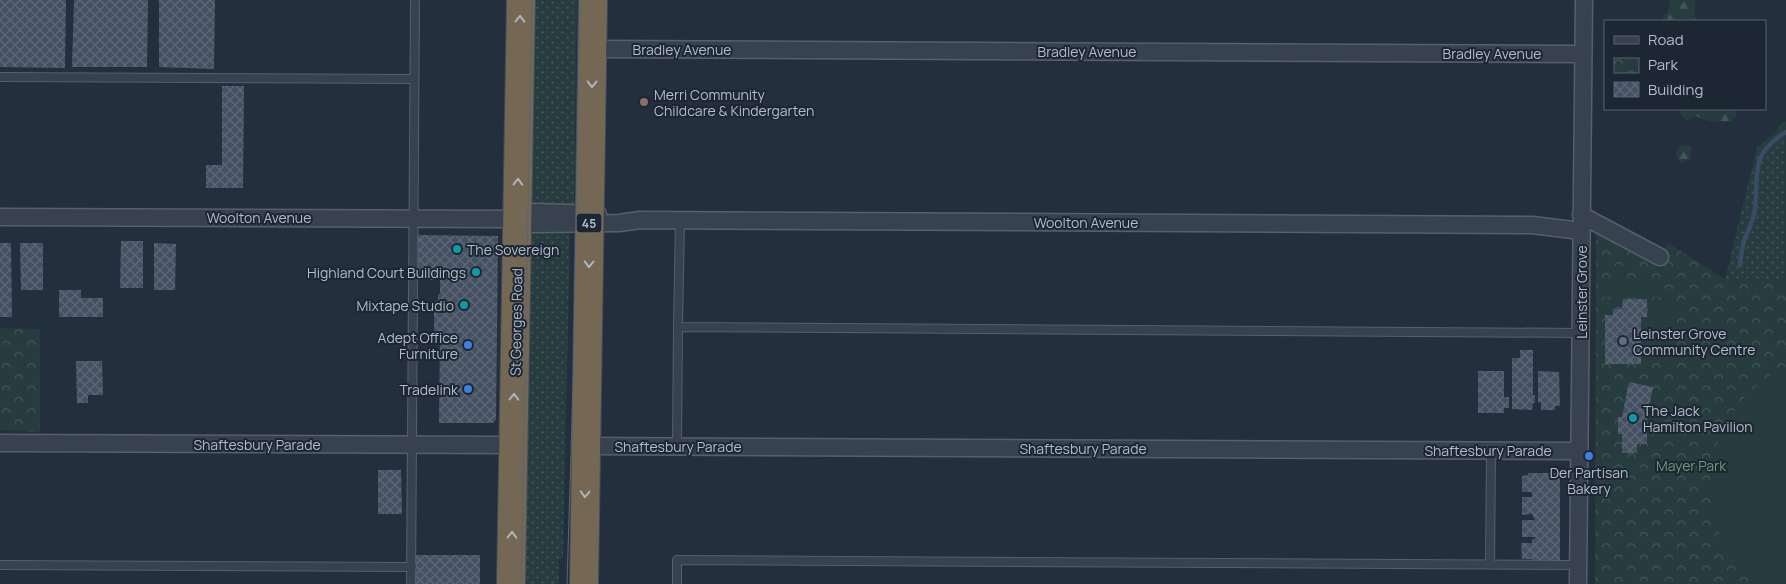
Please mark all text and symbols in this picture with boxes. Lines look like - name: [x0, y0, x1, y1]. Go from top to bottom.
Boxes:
- one-way arrow: [515, 15, 525, 23]
- legend: [1604, 20, 1766, 110]
- text: Road: [1648, 29, 1684, 50]
- street label: Bradley Avenue: [633, 40, 731, 59]
- street label: Bradley Avenue: [1038, 42, 1136, 61]
- street label: Bradley Avenue: [1443, 44, 1541, 63]
- text: Park: [1648, 54, 1678, 75]
- text: Building: [1648, 79, 1703, 100]
- one-way arrow: [586, 80, 597, 88]
- place label: Merri Community Childcare & Kindergarten: [654, 85, 814, 120]
- marker: Merri Community Childcare & Kindergarten: [638, 96, 650, 108]
- one-way arrow: [513, 178, 523, 186]
- street label: Woolton Avenue: [207, 208, 311, 227]
- street label: Woolton Avenue: [1034, 213, 1138, 232]
- road number: 45: [576, 214, 602, 232]
- place label: The Sovereign: [467, 240, 559, 259]
- marker: The Sovereign: [451, 243, 463, 255]
- street label: Leinster Grove: [1572, 245, 1591, 339]
- one-way arrow: [584, 260, 594, 268]
- place label: Highland Court Buildings: [307, 263, 466, 282]
- marker: Highland Court Buildings: [470, 266, 482, 278]
- street label: St Georges Road: [506, 268, 526, 376]
- place label: Mixtape Studio: [357, 296, 454, 315]
- marker: Mixtape Studio: [458, 299, 470, 311]
- place label: Leinster Grove Community Centre: [1633, 324, 1756, 359]
- place label: Adept Office Furniture: [378, 328, 458, 363]
- marker: Leinster Grove Community Centre: [1617, 335, 1629, 347]
- marker: Adept Office Furniture: [462, 339, 474, 351]
- place label: Tradelink: [400, 380, 459, 399]
- marker: Tradelink: [462, 383, 474, 395]
- one-way arrow: [509, 392, 520, 400]
- place label: The Jack Hamilton Pavilion: [1643, 401, 1753, 436]
- marker: The Jack Hamilton Pavilion: [1627, 412, 1639, 424]
- street label: Shaftesbury Parade: [193, 435, 321, 454]
- street label: Shaftesbury Parade: [614, 437, 742, 456]
- street label: Shaftesbury Parade: [1019, 439, 1147, 458]
- street label: Shaftesbury Parade: [1424, 441, 1552, 460]
- marker: Der Partisan Bakery: [1583, 450, 1595, 462]
- park label: Mayer Park: [1656, 456, 1727, 475]
- place label: Der Partisan Bakery: [1550, 463, 1628, 498]
- one-way arrow: [580, 491, 590, 499]
- one-way arrow: [507, 531, 517, 539]

